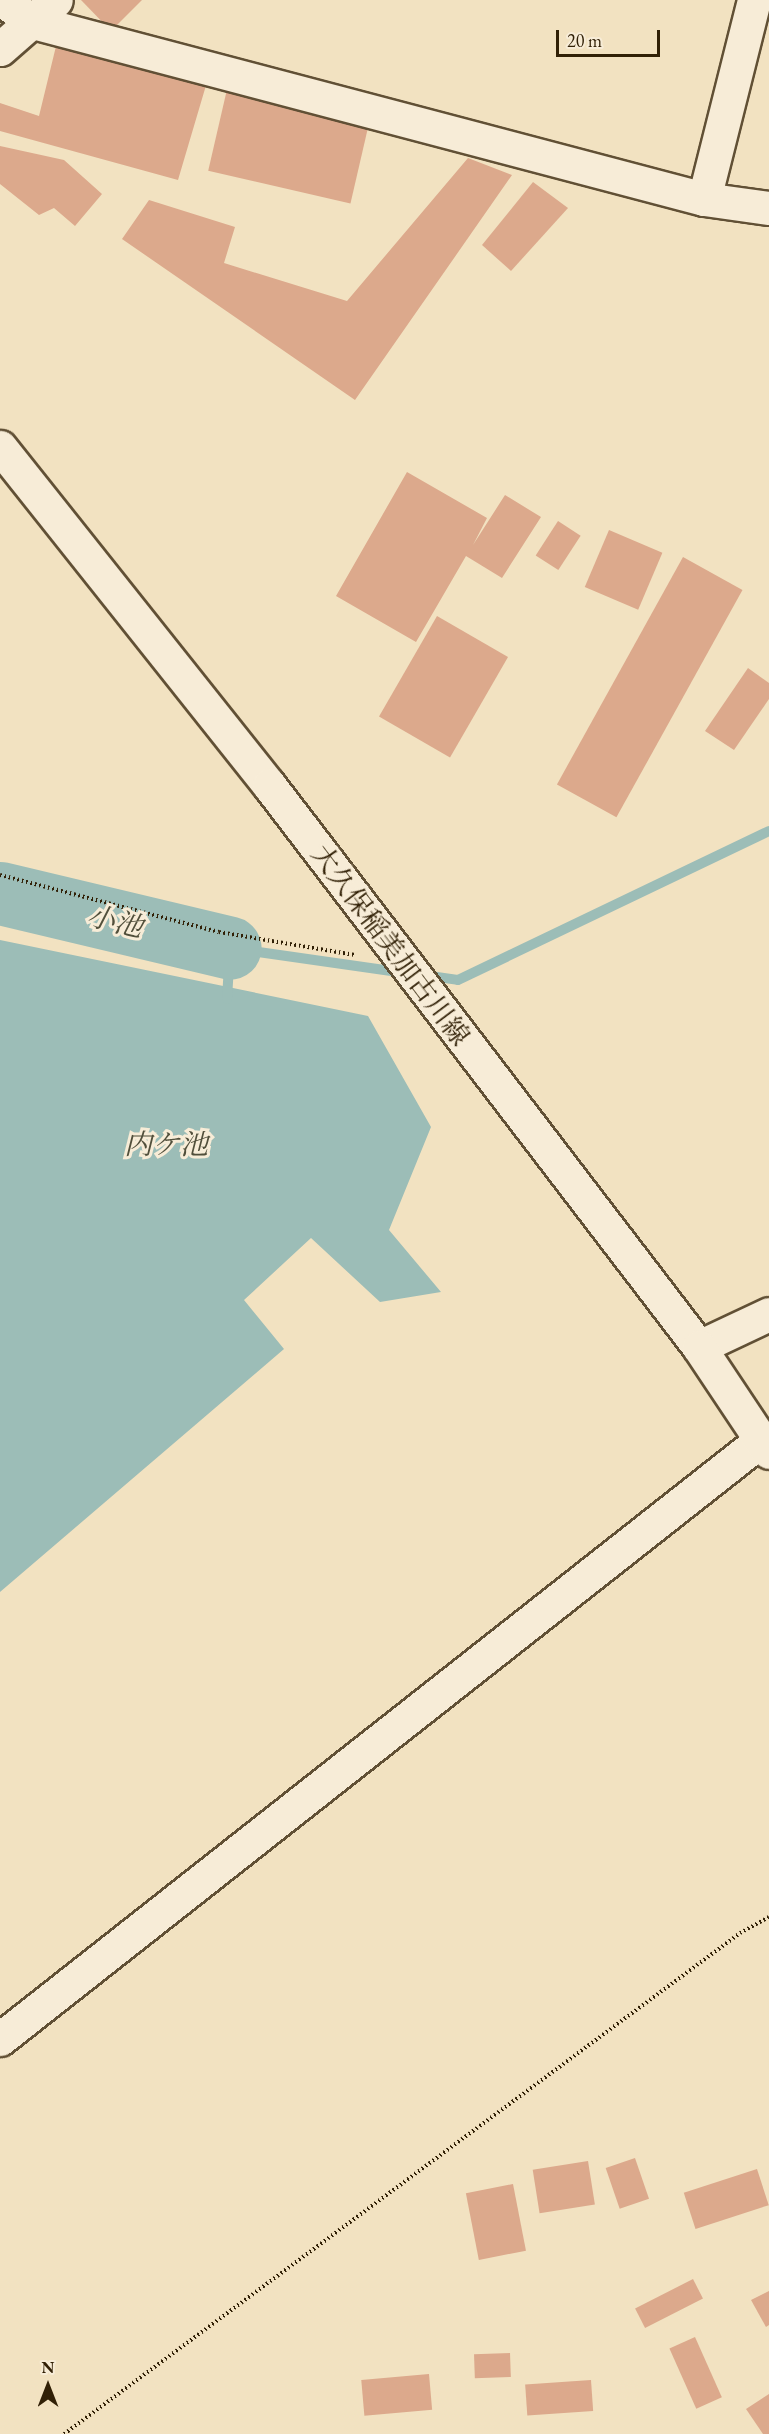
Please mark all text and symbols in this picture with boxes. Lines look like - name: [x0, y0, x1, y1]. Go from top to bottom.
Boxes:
- scale bar: [559, 18, 662, 56]
- text: 20 m: [567, 29, 602, 52]
- street label: 大久保稲美加古川線: [305, 838, 477, 1052]
- water label: 小池: [84, 898, 146, 944]
- water label: 内ケ池: [124, 1127, 208, 1161]
- north arrow: [18, 2356, 78, 2416]
- text: N: [42, 2357, 54, 2378]

